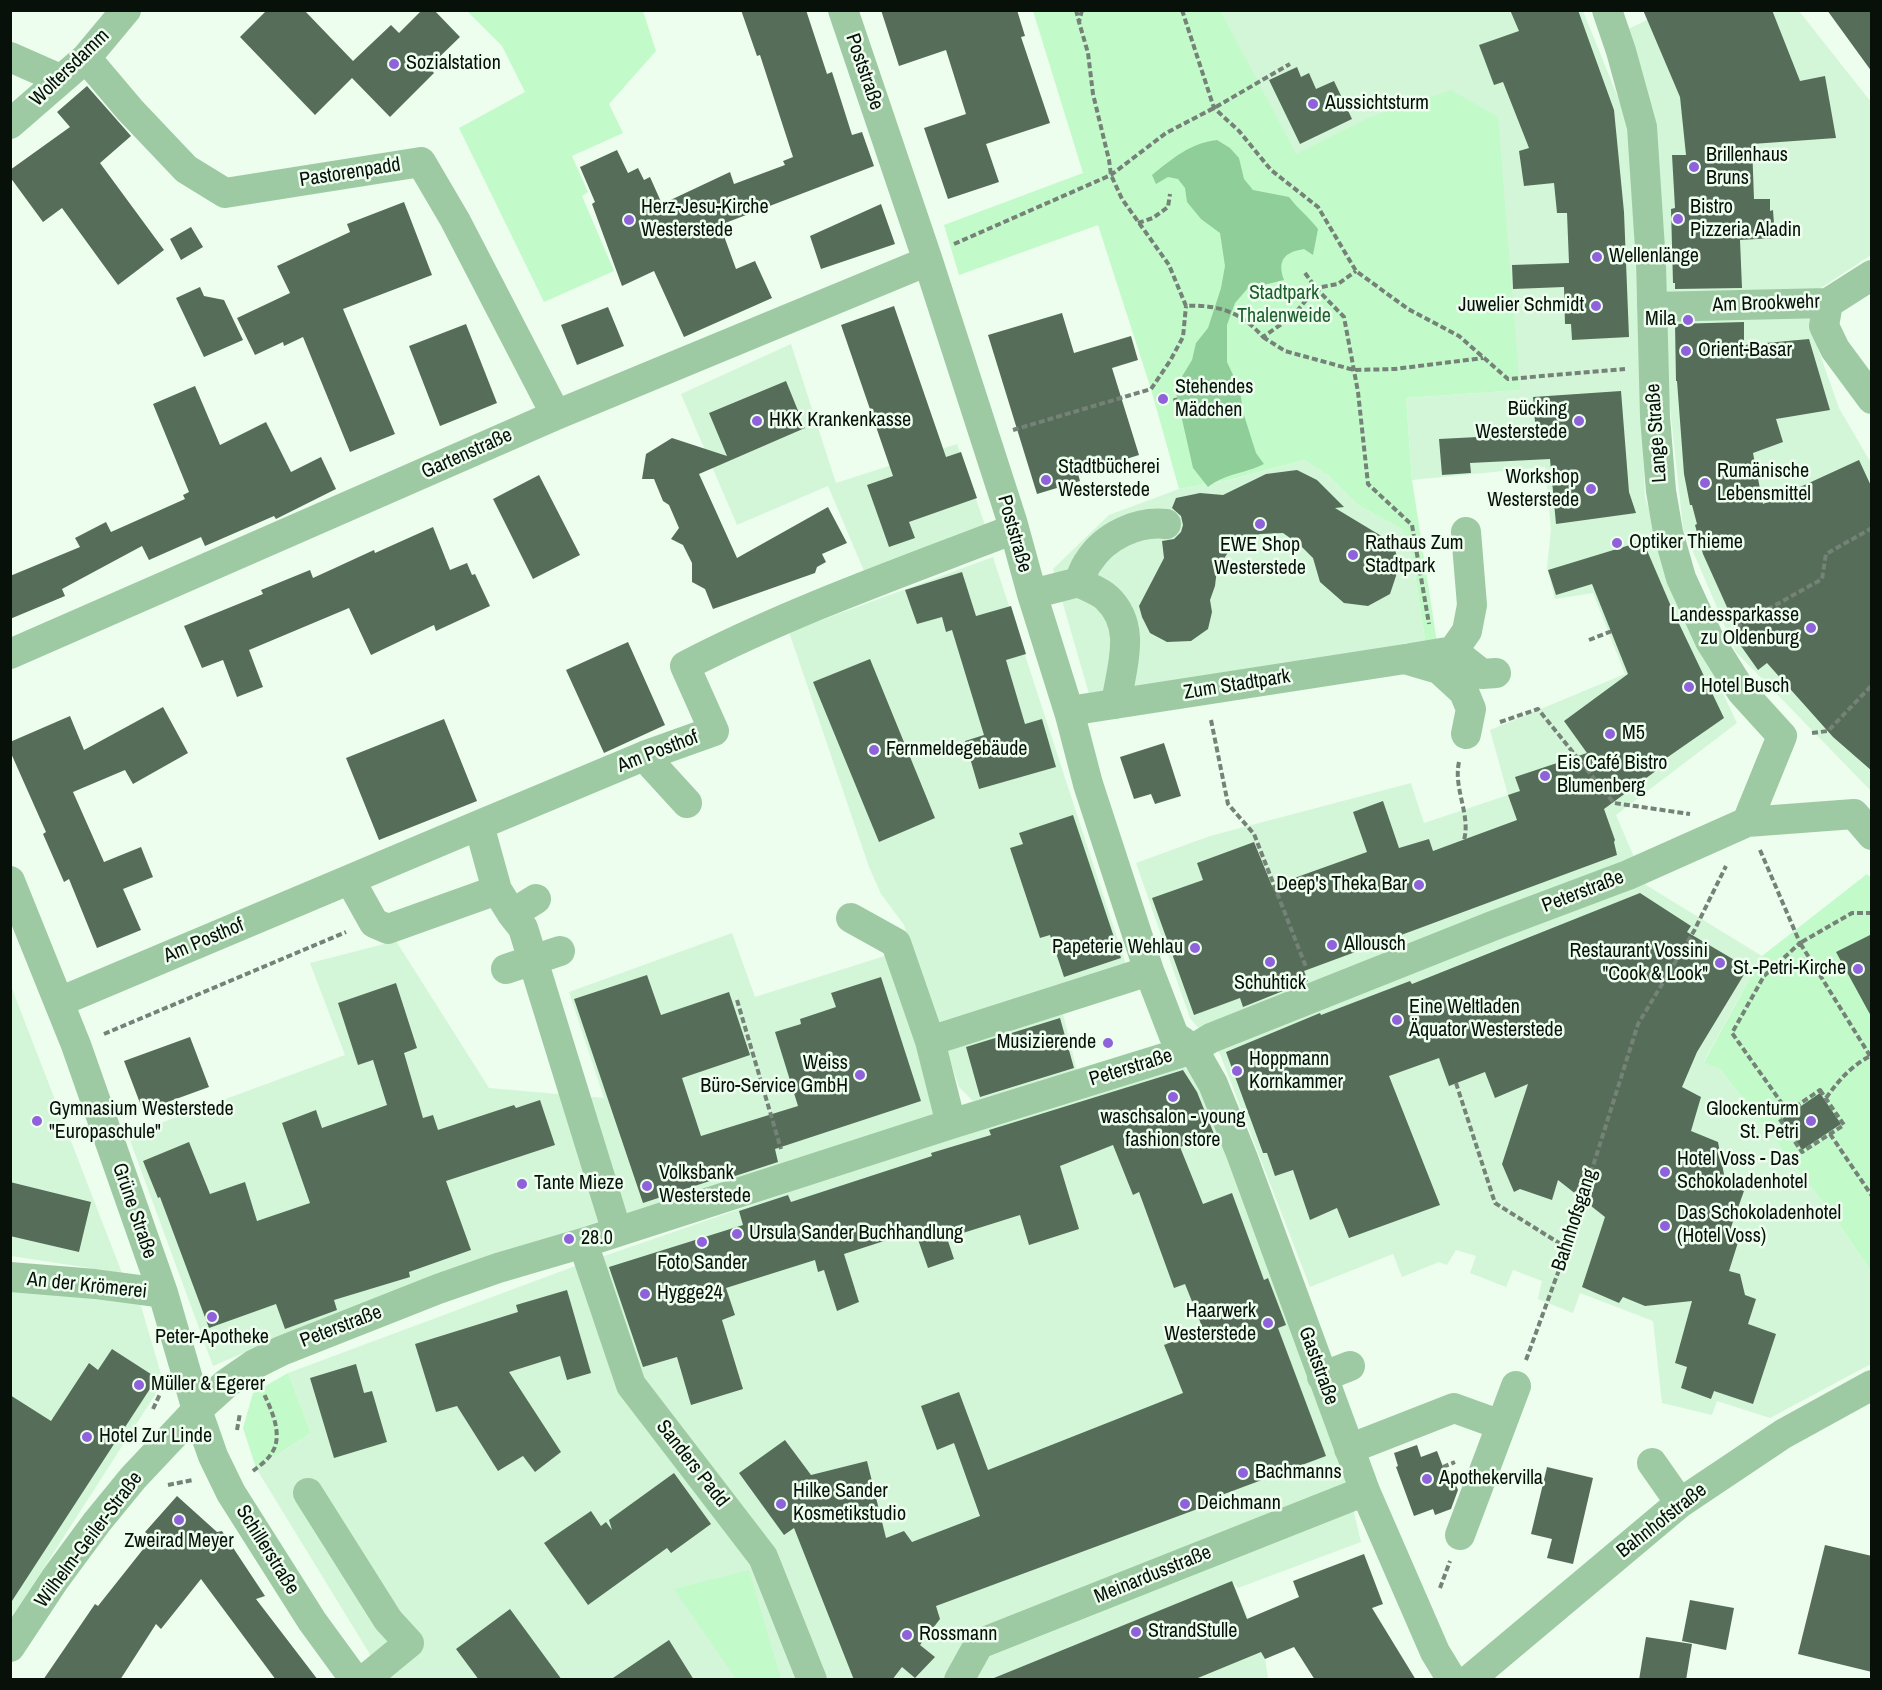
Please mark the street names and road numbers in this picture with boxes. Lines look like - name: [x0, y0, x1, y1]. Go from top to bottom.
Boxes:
- street label: Woltersdamm: [25, 24, 115, 112]
- street label: Poststraße: [840, 31, 888, 113]
- street label: Pastorenpadd: [298, 153, 402, 193]
- street label: Am Brookwehr: [1712, 290, 1820, 318]
- street label: Lange Straße: [1642, 383, 1672, 483]
- street label: Gartenstraße: [418, 423, 516, 485]
- street label: Poststraße: [992, 493, 1036, 575]
- street label: Zum Stadtpark: [1182, 665, 1292, 705]
- street label: Am Posthof: [614, 726, 702, 778]
- street label: Peterstraße: [1539, 865, 1627, 919]
- street label: Am Posthof: [160, 913, 248, 969]
- street label: Peterstraße: [1087, 1044, 1175, 1092]
- street label: Grüne Straße: [106, 1160, 162, 1262]
- street label: Bahnhofsgang: [1547, 1166, 1603, 1274]
- street label: An der Krömerei: [26, 1268, 148, 1304]
- street label: Peterstraße: [297, 1300, 385, 1354]
- street label: Gaststraße: [1293, 1324, 1343, 1408]
- street label: Sanders Padd: [651, 1416, 733, 1512]
- street label: Wilhelm-Geiler-Straße: [30, 1467, 148, 1613]
- street label: Bahnhofstraße: [1612, 1478, 1712, 1564]
- street label: Schillerstraße: [230, 1501, 304, 1599]
- street label: Meinardusstraße: [1091, 1541, 1215, 1609]

